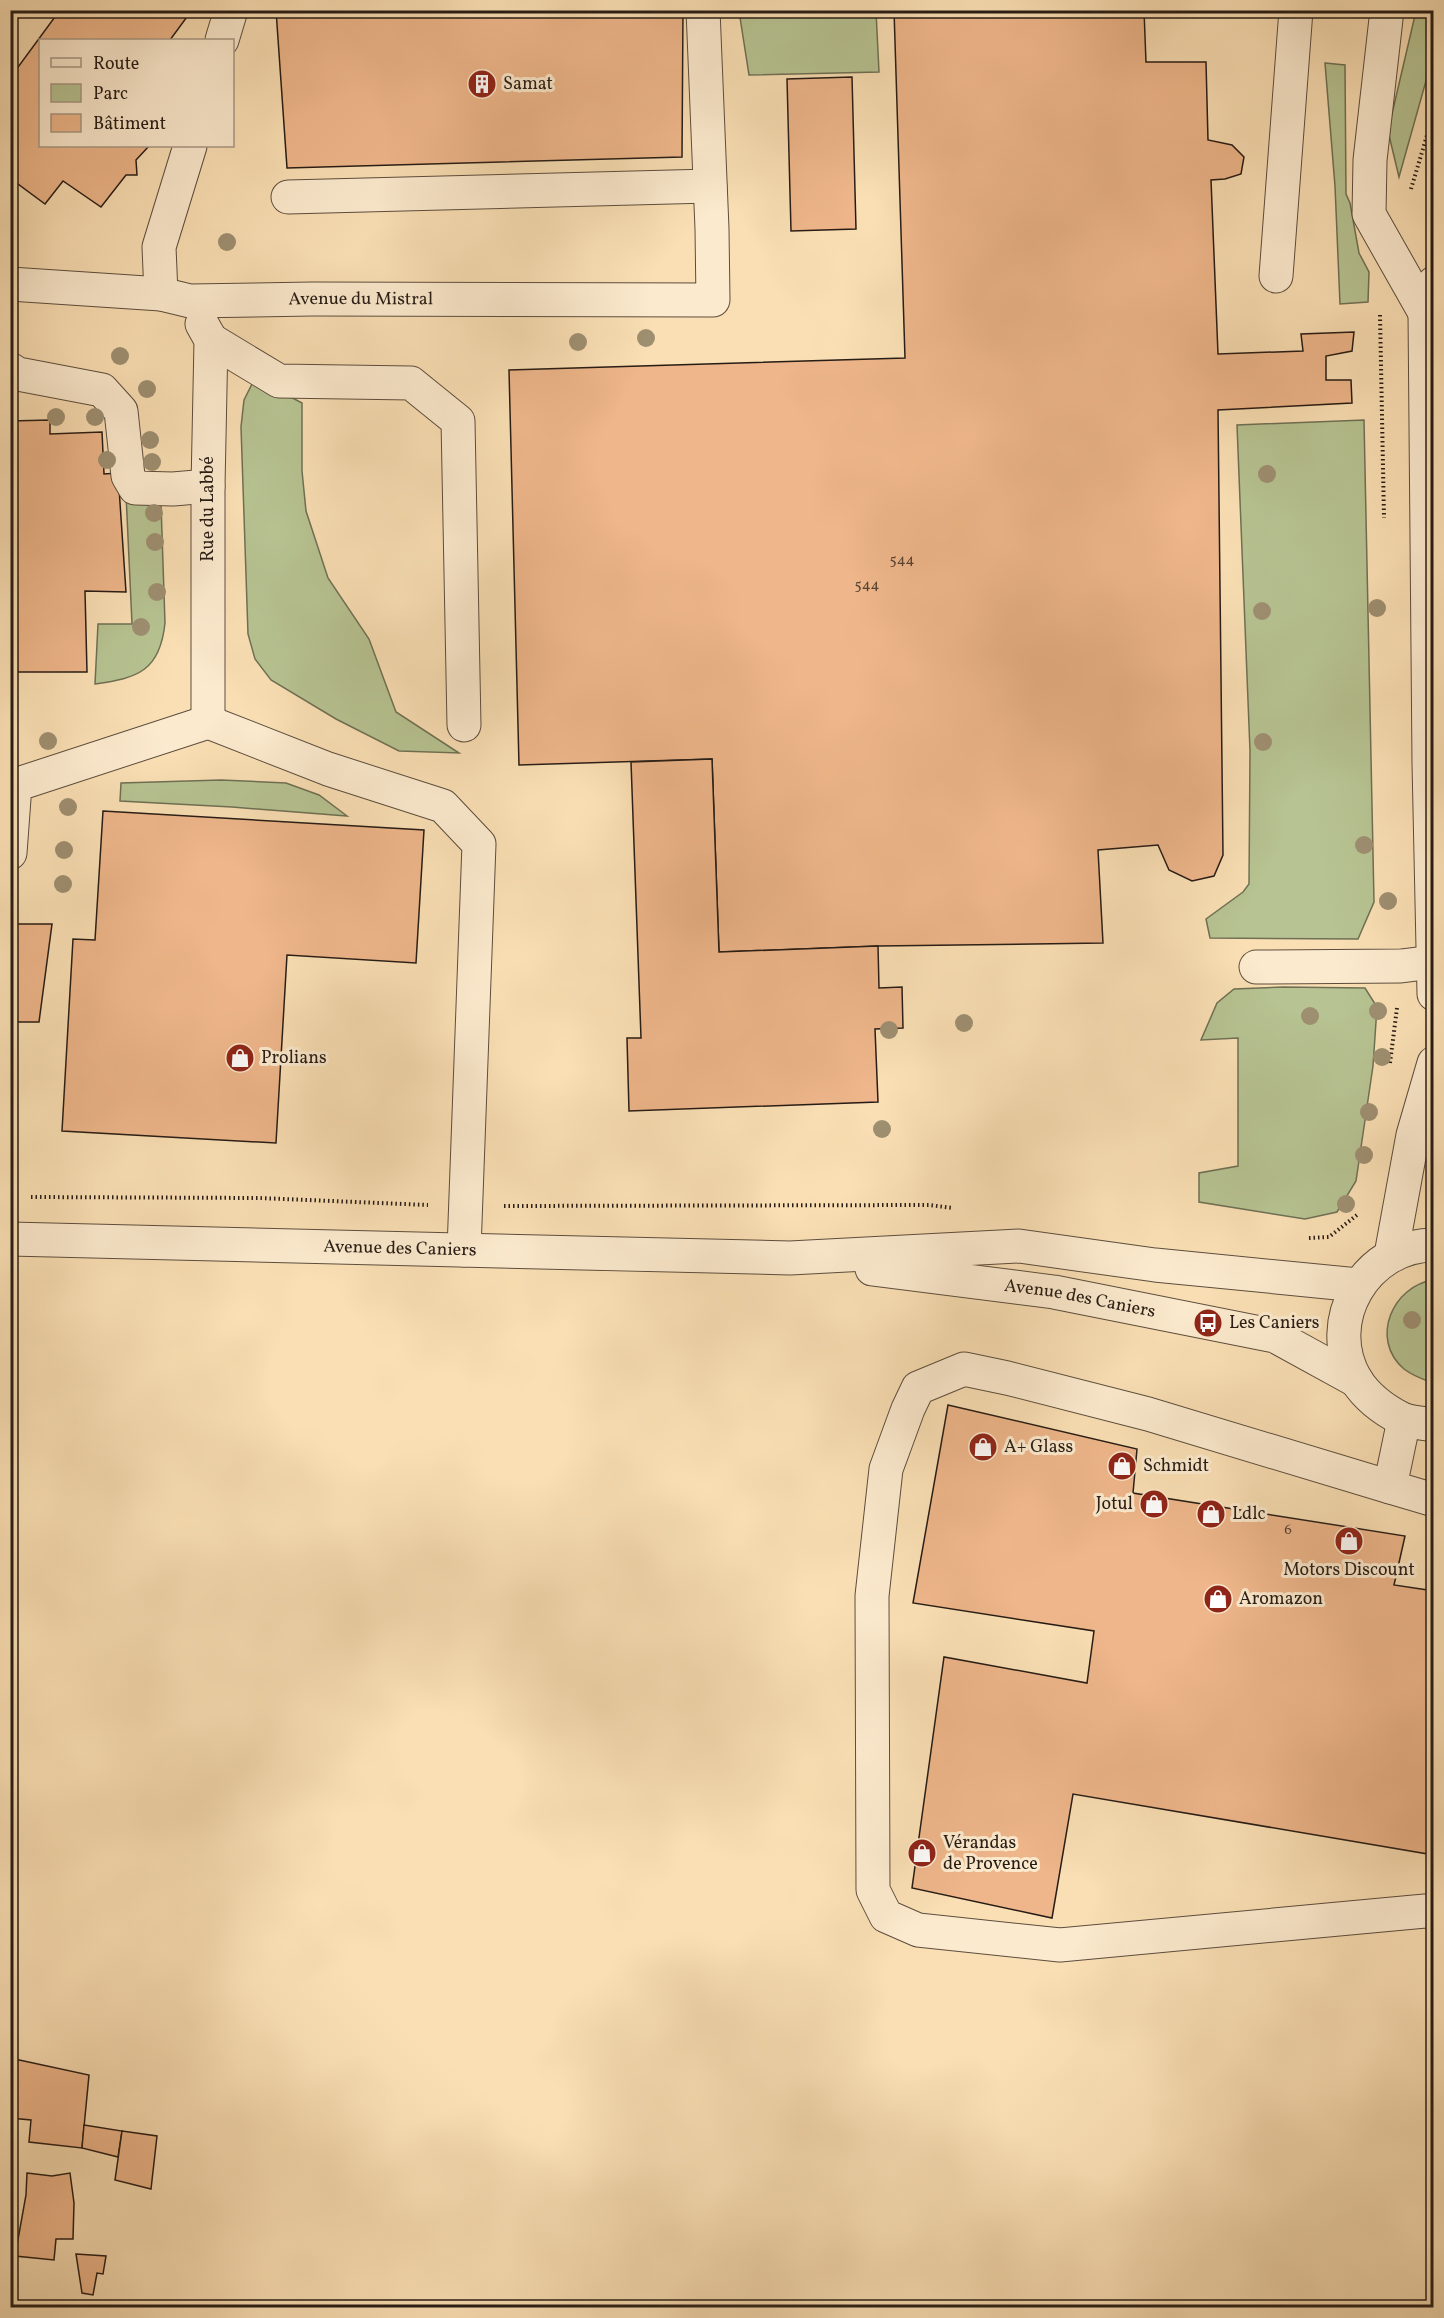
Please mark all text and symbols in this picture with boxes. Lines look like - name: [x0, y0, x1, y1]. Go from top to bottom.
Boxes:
- legend: [39, 39, 234, 147]
- text: Route: [93, 52, 139, 77]
- building icon: Samat: [466, 68, 498, 100]
- place label: Samat: [503, 72, 553, 97]
- text: Parc: [93, 82, 128, 107]
- text: Bâtiment: [93, 112, 166, 137]
- street label: Avenue du Mistral: [288, 286, 433, 312]
- street label: Rue du Labbé: [196, 456, 221, 562]
- house number: 544: [889, 550, 915, 571]
- house number: 544: [854, 575, 880, 596]
- shop icon: Prolians: [224, 1042, 256, 1074]
- place label: Prolians: [261, 1046, 327, 1071]
- street label: Avenue des Caniers: [323, 1234, 477, 1263]
- street label: Avenue des Caniers: [1003, 1273, 1158, 1324]
- bus stop icon: Les Caniers: [1192, 1307, 1224, 1339]
- place label: Les Caniers: [1229, 1311, 1320, 1336]
- shop icon: A+ Glass: [967, 1431, 999, 1463]
- place label: A+ Glass: [1004, 1435, 1073, 1460]
- shop icon: Schmidt: [1106, 1450, 1138, 1482]
- place label: Schmidt: [1143, 1454, 1209, 1479]
- shop icon: Jotul: [1138, 1488, 1170, 1520]
- place label: Jotul: [1096, 1492, 1133, 1517]
- shop icon: Ldlc: [1195, 1498, 1227, 1530]
- place label: Ldlc: [1232, 1502, 1266, 1527]
- house number: 6: [1284, 1520, 1292, 1541]
- shop icon: Motors Discount: [1333, 1525, 1365, 1557]
- place label: Motors Discount: [1283, 1558, 1415, 1583]
- shop icon: Aromazon: [1202, 1583, 1234, 1615]
- place label: Aromazon: [1239, 1587, 1323, 1612]
- place label: Vérandas de Provence: [943, 1831, 1038, 1877]
- shop icon: Vérandas de Provence: [906, 1837, 938, 1869]

